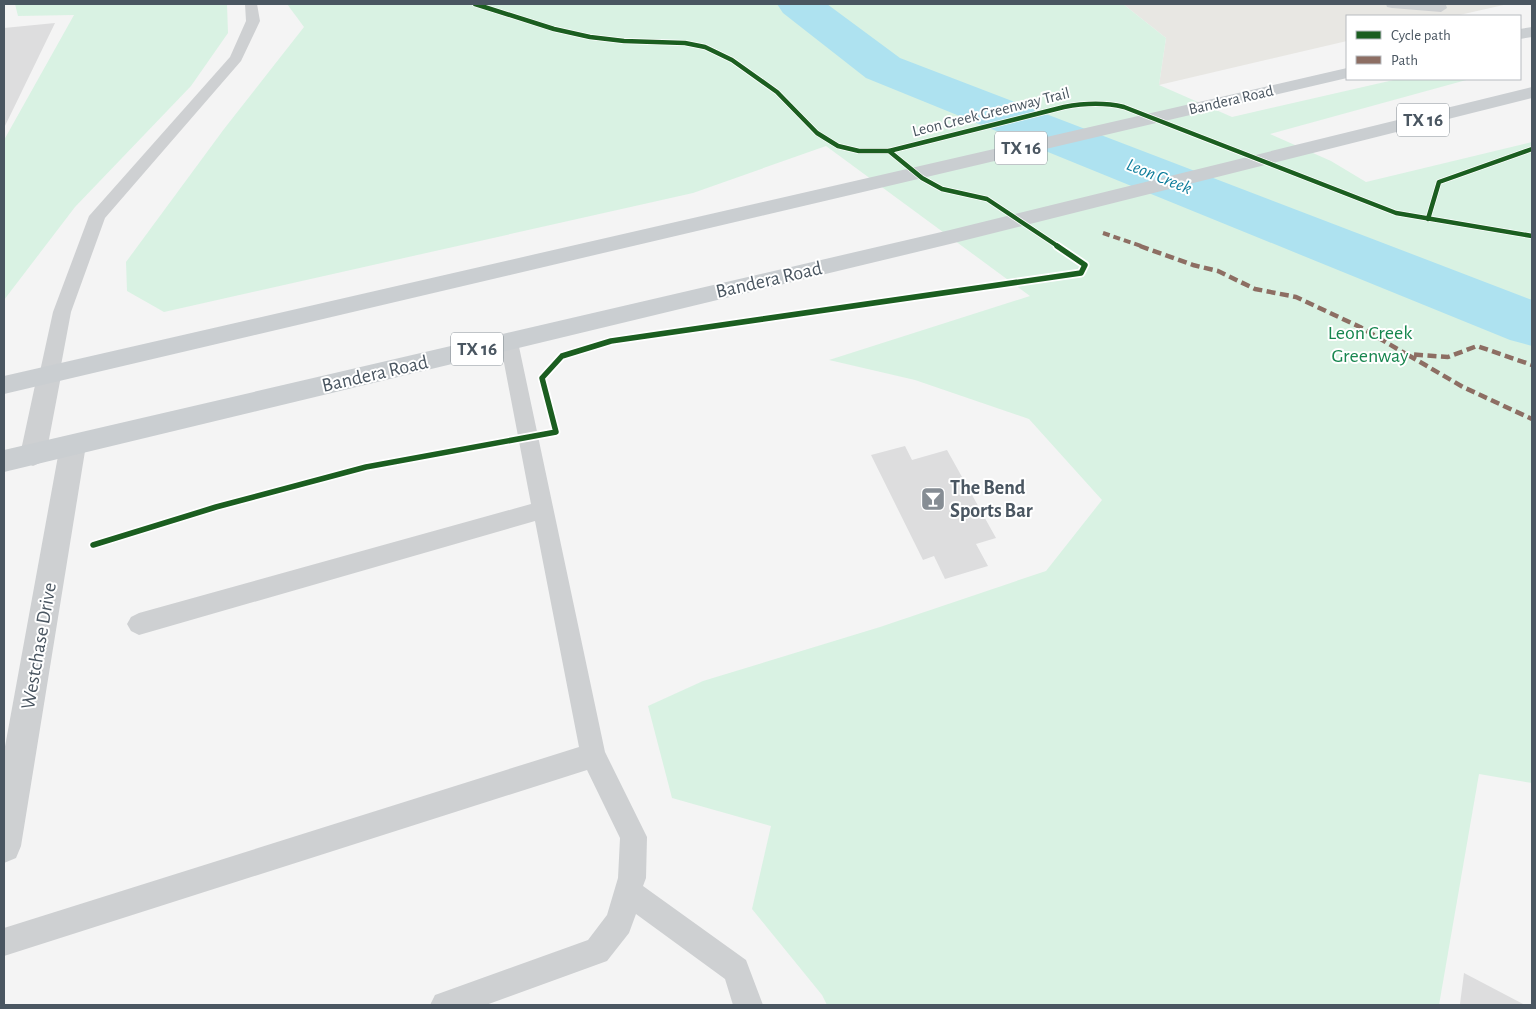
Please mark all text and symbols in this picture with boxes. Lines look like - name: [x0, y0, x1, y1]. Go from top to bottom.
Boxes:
- legend: [1346, 15, 1521, 80]
- text: Cycle path: [1391, 28, 1451, 43]
- text: Path: [1391, 53, 1418, 68]
- street label: Bandera Road: [1187, 82, 1275, 118]
- street label: Leon Creek Greenway Trail: [911, 85, 1072, 140]
- road number: TX 16: [1397, 104, 1449, 136]
- road number: TX 16: [995, 132, 1047, 164]
- water label: Leon Creek: [1124, 156, 1194, 198]
- street label: Bandera Road: [714, 258, 824, 302]
- park label: Leon Creek Greenway: [1328, 323, 1412, 366]
- road number: TX 16: [451, 332, 503, 366]
- street label: Bandera Road: [320, 352, 430, 396]
- place label: The Bend Sports Bar: [950, 478, 1033, 521]
- bar icon: The Bend Sports Bar: [920, 486, 946, 512]
- street label: Westchase Drive: [18, 581, 60, 711]

